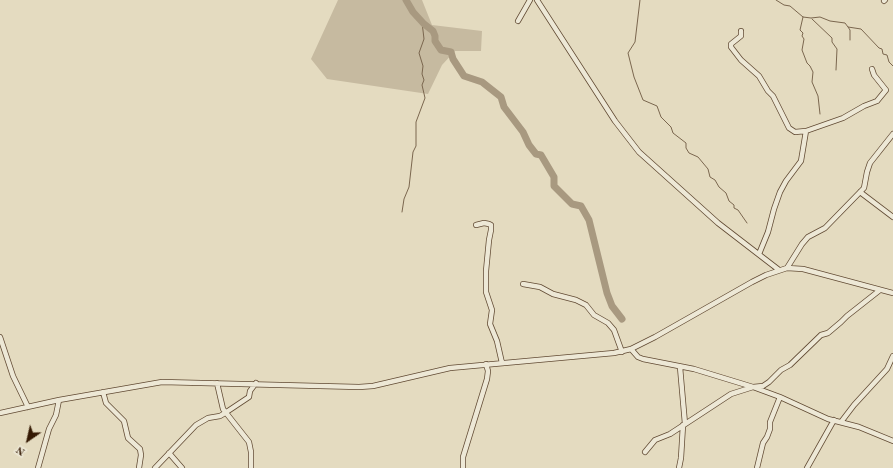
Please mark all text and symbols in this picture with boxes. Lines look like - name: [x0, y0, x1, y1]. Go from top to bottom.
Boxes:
- north arrow: [8, 420, 48, 460]
- text: N: [14, 443, 28, 457]

